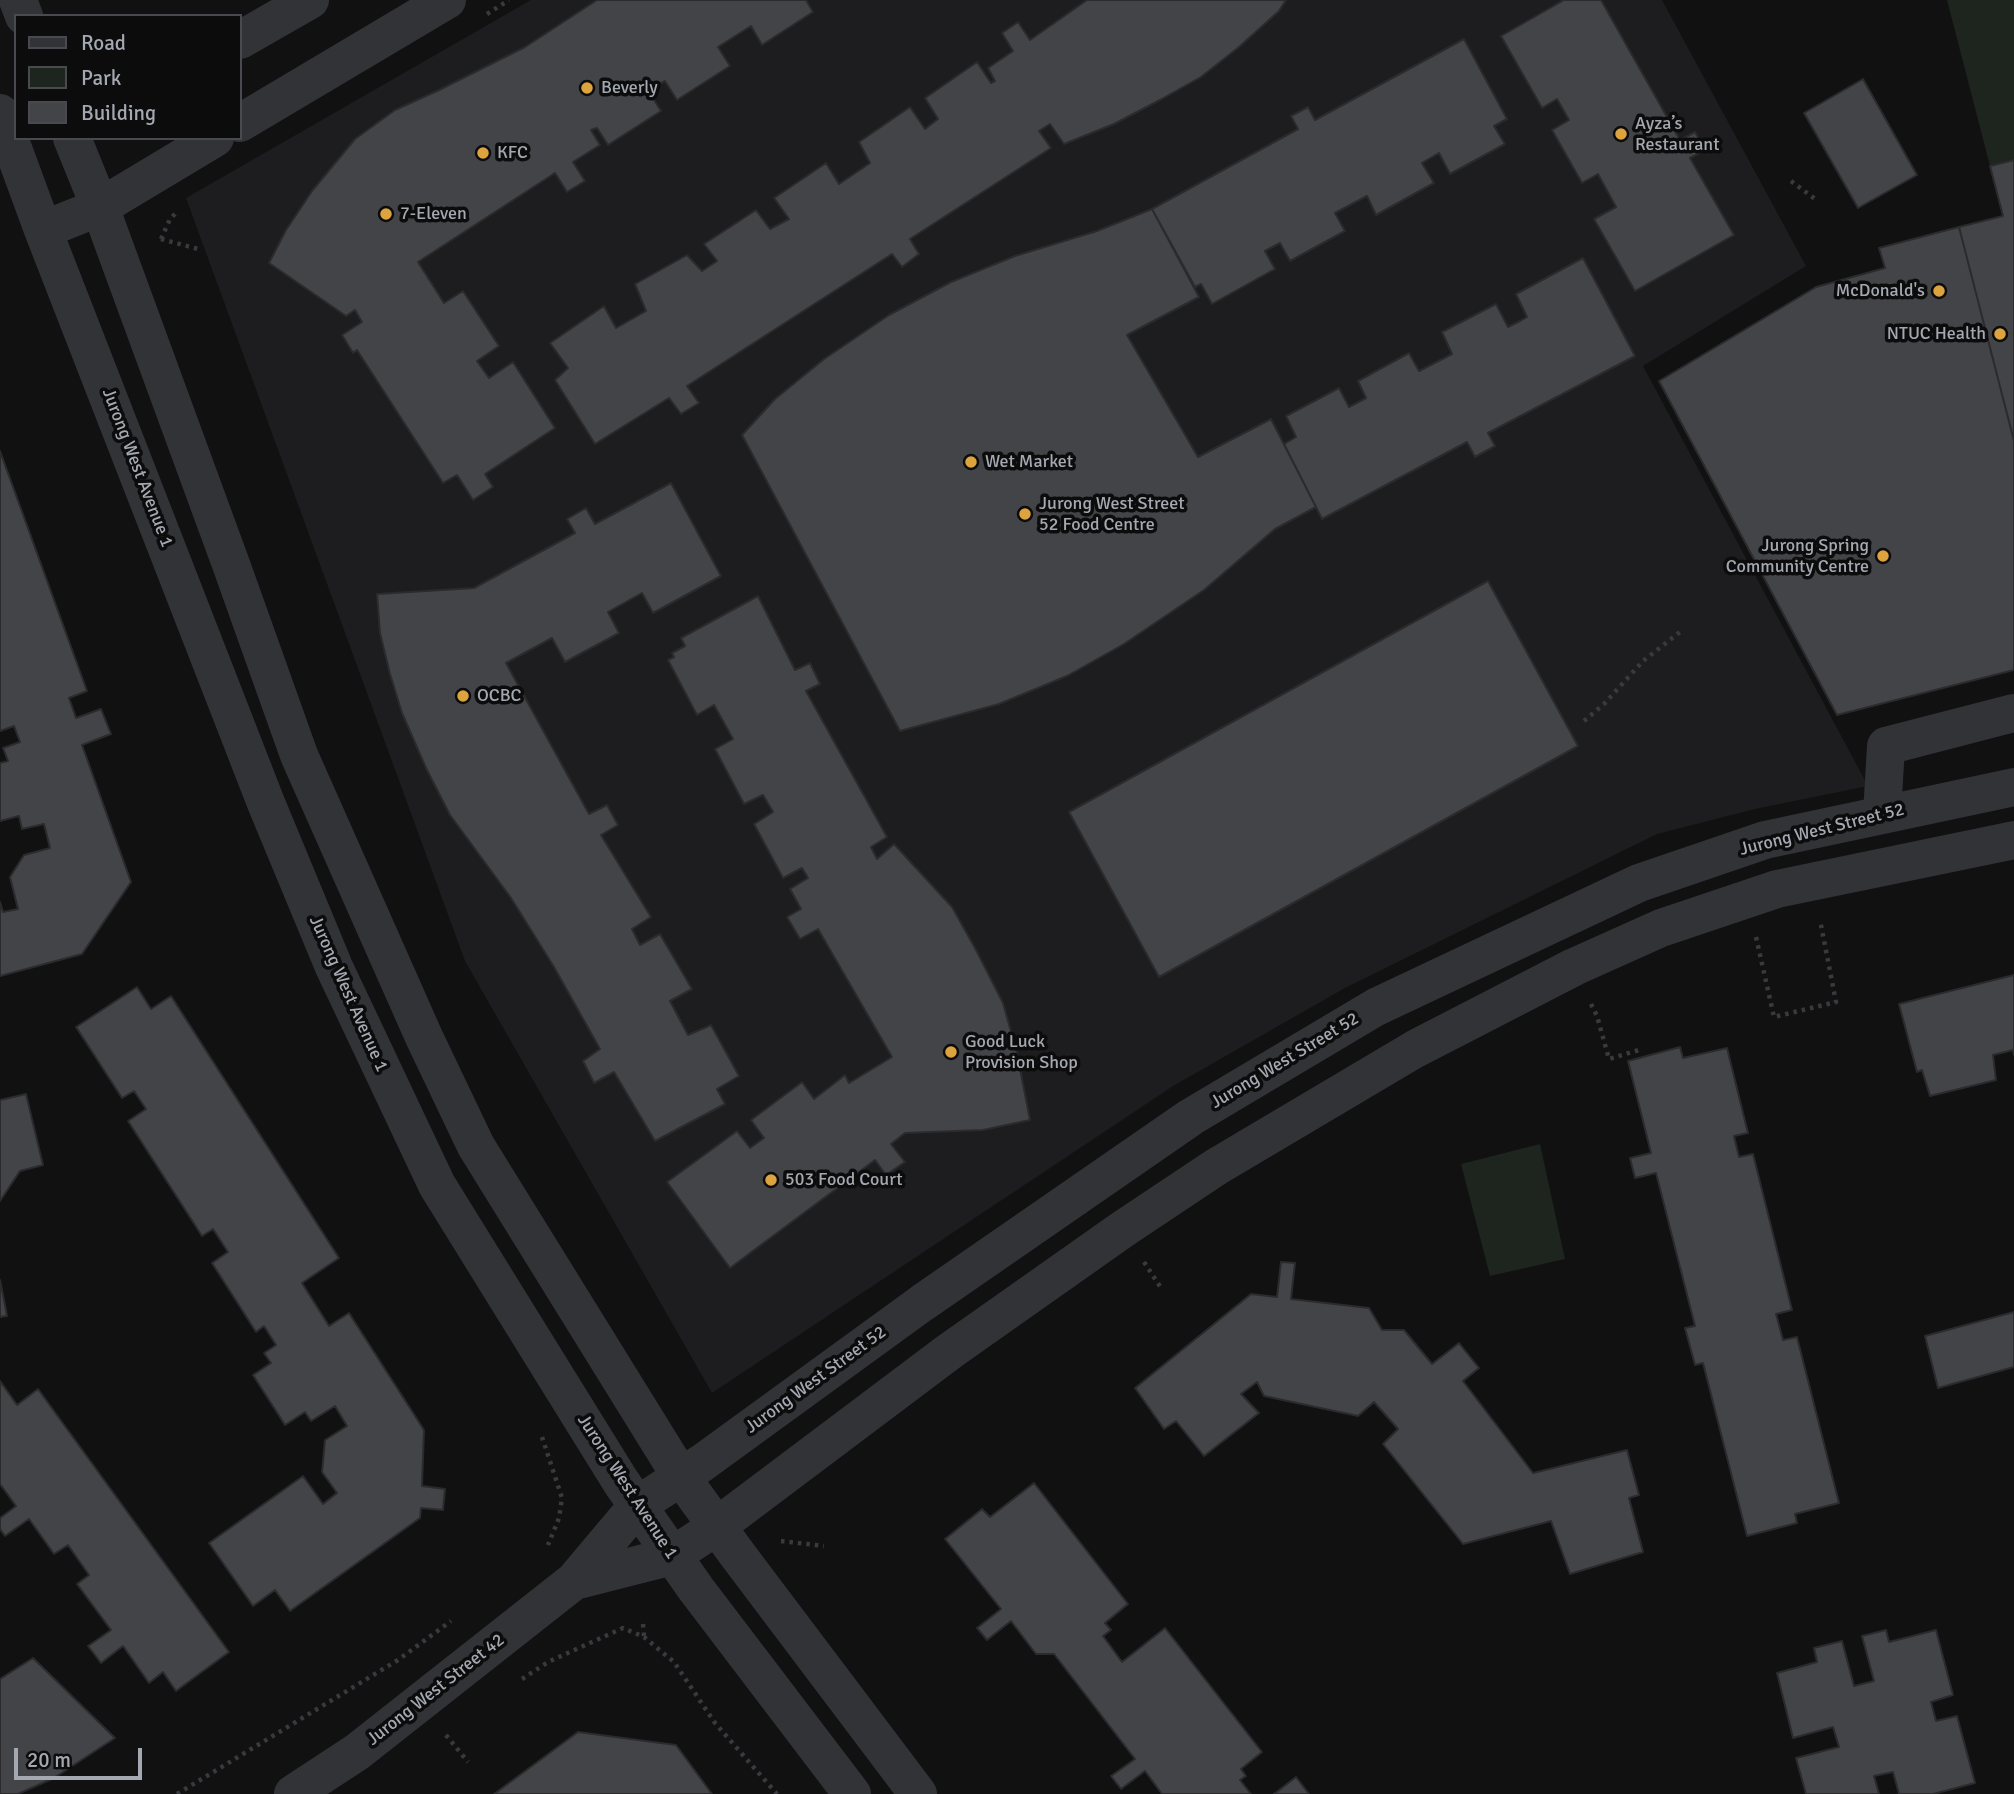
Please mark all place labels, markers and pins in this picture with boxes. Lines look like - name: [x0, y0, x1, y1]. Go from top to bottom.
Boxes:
- place label: Beverly: [601, 77, 658, 99]
- marker: Beverly: [579, 80, 595, 96]
- place label: Ayza’s Restaurant: [1635, 113, 1719, 156]
- marker: Ayza’s Restaurant: [1613, 126, 1629, 142]
- place label: KFC: [497, 142, 528, 164]
- marker: KFC: [475, 145, 491, 161]
- place label: 7-Eleven: [400, 203, 467, 225]
- marker: 7-Eleven: [378, 206, 394, 222]
- place label: McDonald's: [1836, 280, 1925, 302]
- marker: McDonald's: [1931, 283, 1947, 299]
- place label: NTUC Health: [1887, 323, 1986, 345]
- marker: NTUC Health: [1992, 326, 2008, 342]
- place label: Wet Market: [985, 451, 1073, 473]
- marker: Wet Market: [963, 454, 979, 470]
- place label: Jurong West Street 52 Food Centre: [1039, 493, 1184, 536]
- marker: Jurong West Street 52 Food Centre: [1017, 506, 1033, 522]
- place label: Jurong Spring Community Centre: [1726, 535, 1869, 578]
- marker: Jurong Spring Community Centre: [1875, 548, 1891, 564]
- place label: OCBC: [477, 685, 521, 707]
- marker: OCBC: [455, 688, 471, 704]
- place label: Good Luck Provision Shop: [965, 1031, 1078, 1074]
- marker: Good Luck Provision Shop: [943, 1044, 959, 1060]
- place label: 503 Food Court: [785, 1169, 902, 1191]
- marker: 503 Food Court: [763, 1172, 779, 1188]

